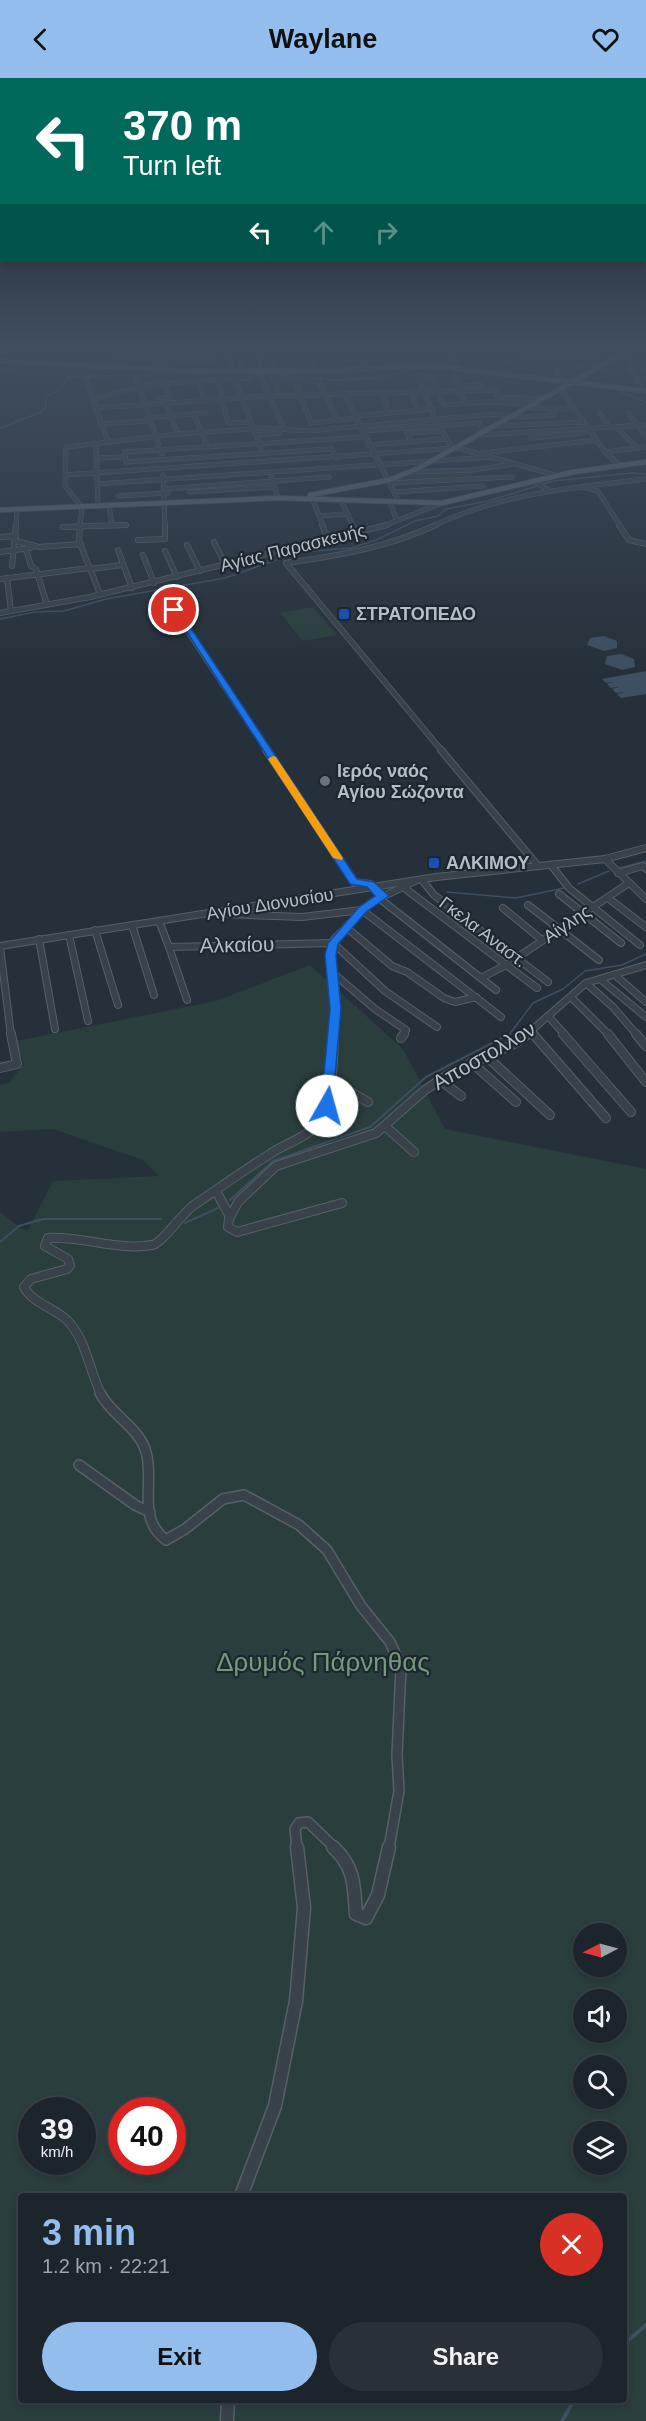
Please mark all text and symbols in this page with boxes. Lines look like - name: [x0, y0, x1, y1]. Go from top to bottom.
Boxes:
- icon: back: [24, 23, 57, 56]
- icon: heart: [589, 23, 622, 56]
- text: Waylane: [269, 24, 377, 54]
- icon: left: [24, 102, 102, 180]
- text: 370 m: [123, 102, 242, 149]
- text: Turn left: [123, 151, 221, 181]
- icon: left: [244, 216, 277, 249]
- icon: ahead: [307, 216, 340, 249]
- icon: right: [370, 216, 403, 249]
- street label: Αγίας Παρασκευής: [218, 520, 368, 576]
- pin: [148, 584, 199, 635]
- icon: arrive: [157, 593, 190, 626]
- place label: ΣΤΡΑΤΟΠΕΔΟ: [356, 604, 476, 624]
- marker: ΣΤΡΑΤΟΠΕΔΟ: [337, 607, 351, 621]
- place label: Ιερός ναός Αγίου Σώζοντα: [337, 761, 464, 803]
- marker: Ιερός ναός Αγίου Σώζοντα: [318, 774, 332, 788]
- place label: ΑΛΚΙΜΟΥ: [446, 853, 530, 873]
- marker: ΑΛΚΙΜΟΥ: [427, 856, 441, 870]
- street label: Αγίου Διονυσίου: [205, 884, 335, 924]
- street label: Γκελα Αναστ.: [435, 893, 531, 971]
- street label: Αίγλης: [540, 901, 595, 947]
- street label: Αλκαίου: [199, 932, 275, 957]
- street label: Αποστολλον: [428, 1017, 539, 1094]
- position arrow: [295, 1074, 359, 1138]
- park label: Δρυμός Πάρνηθας: [216, 1647, 430, 1677]
- north arrow: [573, 1923, 627, 1977]
- map controls: [573, 1923, 627, 2175]
- button: sound: [573, 1989, 627, 2043]
- button: search: [573, 2055, 627, 2109]
- speed limit sign: 40: [108, 2097, 186, 2175]
- text: 39: [40, 2112, 74, 2145]
- button: layers: [573, 2121, 627, 2175]
- text: km/h: [41, 2143, 73, 2160]
- text: 3 min: [42, 2212, 136, 2253]
- button: close: [540, 2213, 603, 2276]
- text: 1.2 km · 22:21: [42, 2255, 170, 2277]
- button: Exit: [42, 2322, 317, 2391]
- button: Share: [329, 2322, 603, 2391]

